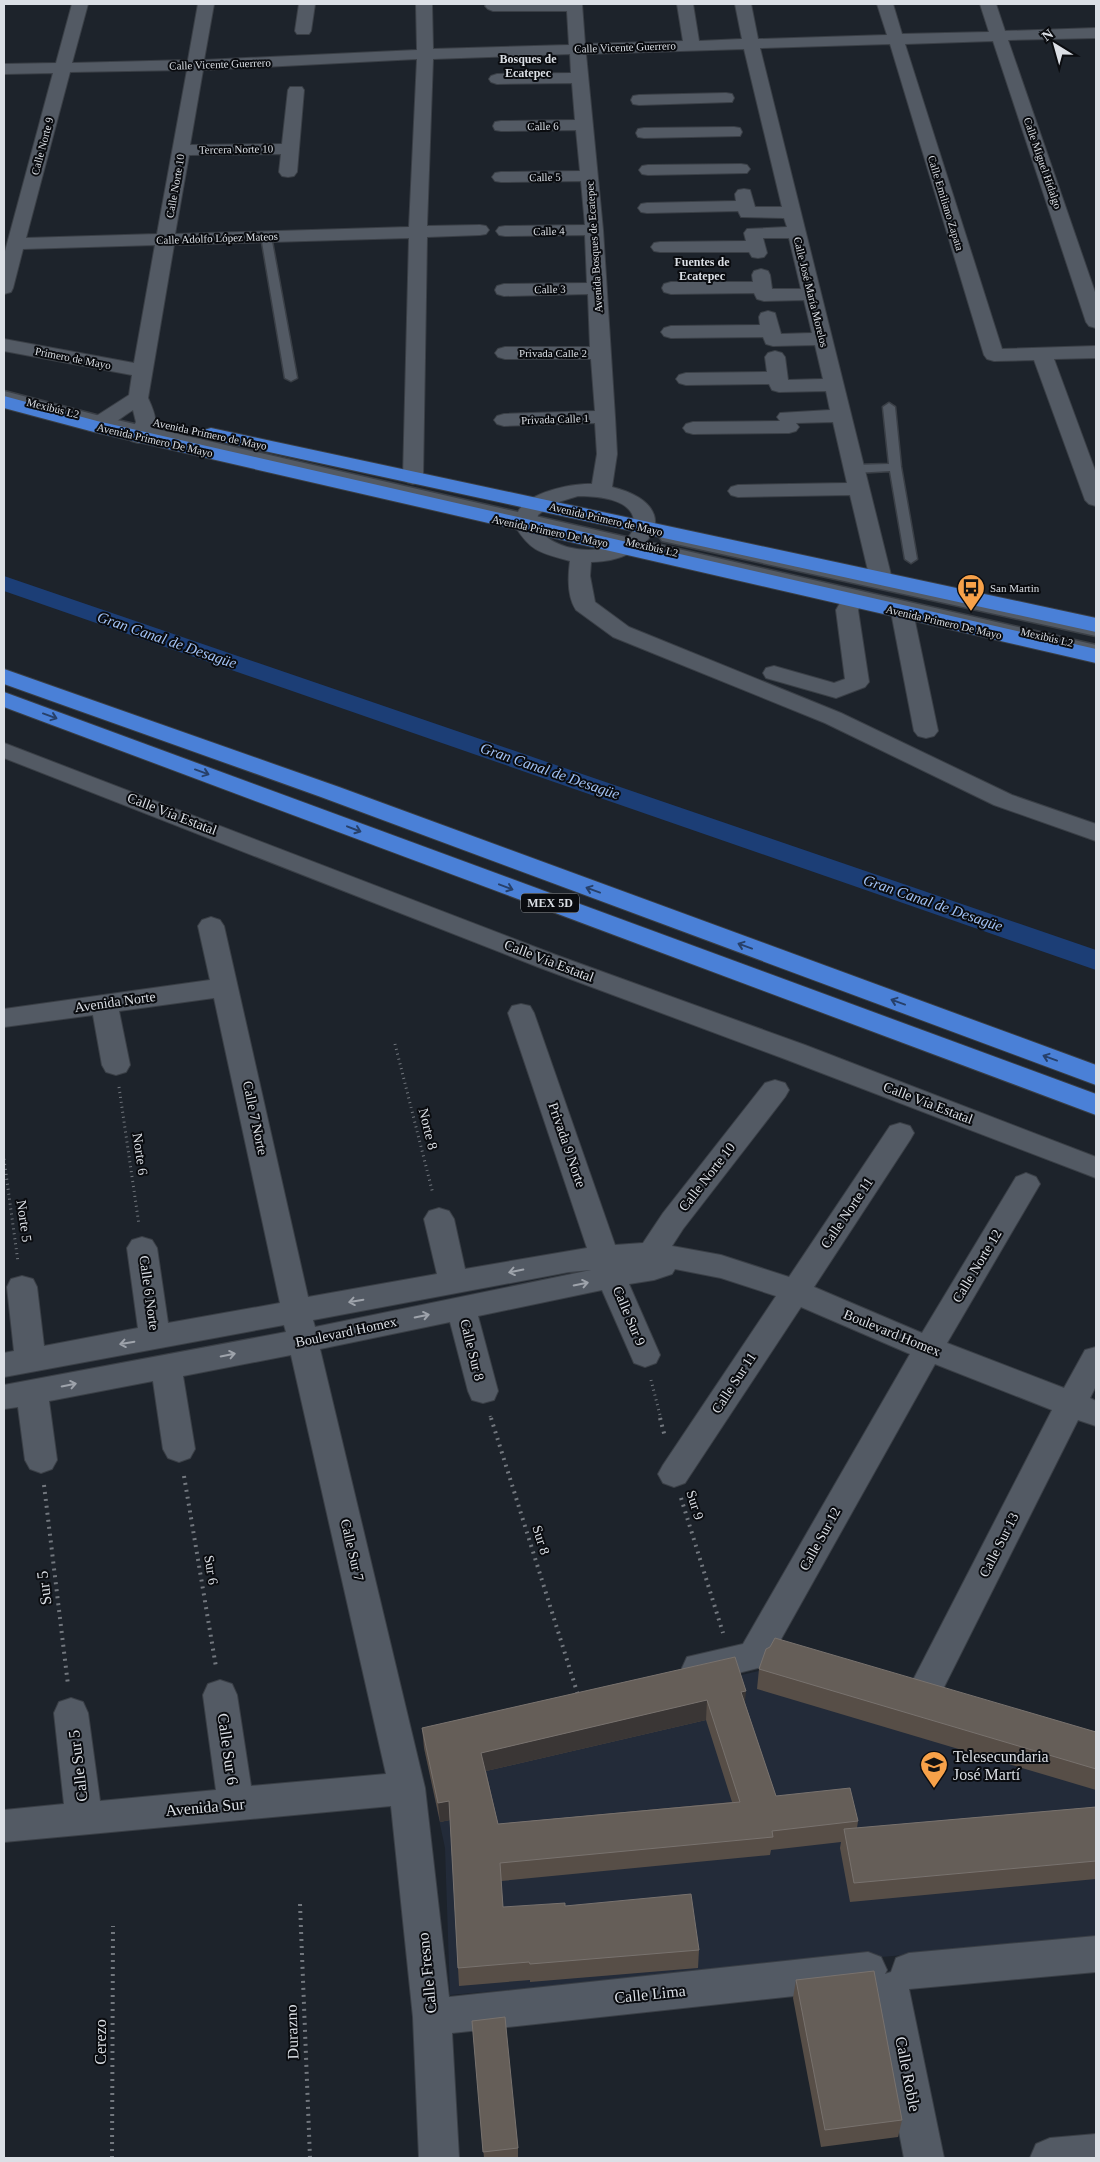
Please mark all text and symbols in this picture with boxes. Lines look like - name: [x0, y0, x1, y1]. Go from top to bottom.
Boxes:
- north arrow: [1030, 20, 1080, 70]
- text: N: [1039, 26, 1056, 44]
- street label: Calle Vicente Guerrero: [574, 39, 677, 55]
- district label: Bosques de Ecatepec: [499, 52, 557, 80]
- street label: Calle Vicente Guerrero: [169, 56, 272, 72]
- street label: Calle Norte 9: [29, 115, 56, 176]
- street label: Calle Miguel Hidalgo: [1022, 116, 1064, 211]
- street label: Calle 6: [527, 120, 559, 132]
- street label: Tercera Norte 10: [199, 142, 274, 156]
- street label: Calle Norte 10: [163, 153, 187, 219]
- street label: Calle Emiliano Zapata: [926, 154, 966, 252]
- street label: Calle 5: [529, 171, 561, 183]
- street label: Avenida Bosques de Ecatepec: [583, 181, 605, 313]
- street label: Calle 4: [533, 225, 565, 237]
- street label: Calle Adolfo López Mateos: [156, 230, 278, 246]
- street label: Calle José María Morelos: [791, 236, 831, 348]
- district label: Fuentes de Ecatepec: [675, 255, 730, 283]
- street label: Calle 3: [534, 283, 566, 295]
- street label: Primero de Mayo: [34, 345, 112, 371]
- street label: Privada Calle 2: [519, 347, 587, 359]
- street label: Mexibús L2: [26, 396, 80, 420]
- street label: Privada Calle 1: [521, 412, 589, 426]
- street label: Avenida Primero de Mayo: [152, 416, 269, 452]
- street label: Avenida Primero De Mayo: [96, 421, 215, 459]
- street label: Avenida Primero de Mayo: [548, 500, 664, 538]
- street label: Avenida Primero De Mayo: [491, 513, 610, 549]
- street label: Mexibús L2: [625, 535, 679, 559]
- bus stop icon: San Martin: [956, 573, 986, 612]
- place label: San Martin: [990, 582, 1040, 594]
- street label: Avenida Primero De Mayo: [885, 603, 1004, 641]
- water label: Gran Canal de Desagüe: [95, 609, 239, 671]
- street label: Mexibús L2: [1020, 625, 1074, 649]
- one-way arrow: [41, 712, 57, 721]
- water label: Gran Canal de Desagüe: [478, 740, 622, 802]
- one-way arrow: [194, 768, 209, 777]
- street label: Calle Vía Estatal: [125, 790, 219, 838]
- one-way arrow: [346, 825, 361, 834]
- water label: Gran Canal de Desagüe: [861, 872, 1005, 934]
- one-way arrow: [498, 883, 513, 892]
- one-way arrow: [586, 885, 601, 894]
- road number: MEX 5D: [521, 894, 579, 912]
- street label: Calle Vía Estatal: [502, 937, 596, 985]
- one-way arrow: [738, 941, 754, 950]
- street label: Avenida Norte: [73, 989, 157, 1015]
- one-way arrow: [891, 997, 906, 1006]
- one-way arrow: [1043, 1053, 1059, 1062]
- street label: Calle Vía Estatal: [881, 1079, 975, 1127]
- street label: Calle 7 Norte: [240, 1080, 270, 1156]
- street label: Privada 9 Norte: [545, 1101, 589, 1189]
- street label: Norte 8: [416, 1107, 440, 1151]
- street label: Norte 6: [130, 1132, 150, 1176]
- street label: Calle Norte 10: [676, 1140, 738, 1214]
- street label: Calle Norte 11: [818, 1175, 876, 1251]
- street label: Norte 5: [14, 1199, 34, 1243]
- street label: Calle Norte 12: [949, 1227, 1005, 1305]
- street label: Calle 6 Norte: [136, 1255, 162, 1331]
- one-way arrow: [508, 1267, 524, 1277]
- one-way arrow: [573, 1279, 589, 1288]
- street label: Calle Sur 9: [610, 1284, 648, 1348]
- one-way arrow: [348, 1297, 364, 1306]
- street label: Boulevard Homex: [841, 1307, 943, 1359]
- one-way arrow: [414, 1311, 430, 1320]
- street label: Boulevard Homex: [294, 1314, 398, 1350]
- street label: Calle Sur 8: [457, 1318, 487, 1382]
- one-way arrow: [120, 1338, 136, 1348]
- one-way arrow: [220, 1349, 236, 1359]
- street label: Calle Sur 11: [709, 1350, 759, 1416]
- one-way arrow: [60, 1380, 76, 1390]
- street label: Sur 9: [683, 1488, 707, 1522]
- street label: Calle Sur 12: [796, 1505, 844, 1573]
- street label: Calle Sur 13: [976, 1510, 1022, 1580]
- street label: Calle Sur 7: [338, 1518, 366, 1582]
- street label: Sur 8: [529, 1523, 553, 1557]
- street label: Sur 6: [201, 1554, 221, 1586]
- street label: Sur 5: [33, 1570, 55, 1606]
- street label: Calle Sur 6: [215, 1712, 241, 1786]
- street label: Calle Sur 5: [65, 1729, 91, 1803]
- place label: Telesecundaria José Martí: [953, 1748, 1049, 1783]
- school or university icon: Telesecundaria José Martí: [919, 1750, 949, 1789]
- street label: Avenida Sur: [165, 1795, 246, 1819]
- street label: Calle Fresno: [414, 1932, 440, 2014]
- street label: Calle Lima: [614, 1982, 686, 2006]
- street label: Durazno: [283, 2004, 301, 2060]
- street label: Cerezo: [92, 2019, 109, 2065]
- street label: Calle Roble: [892, 2035, 924, 2113]

